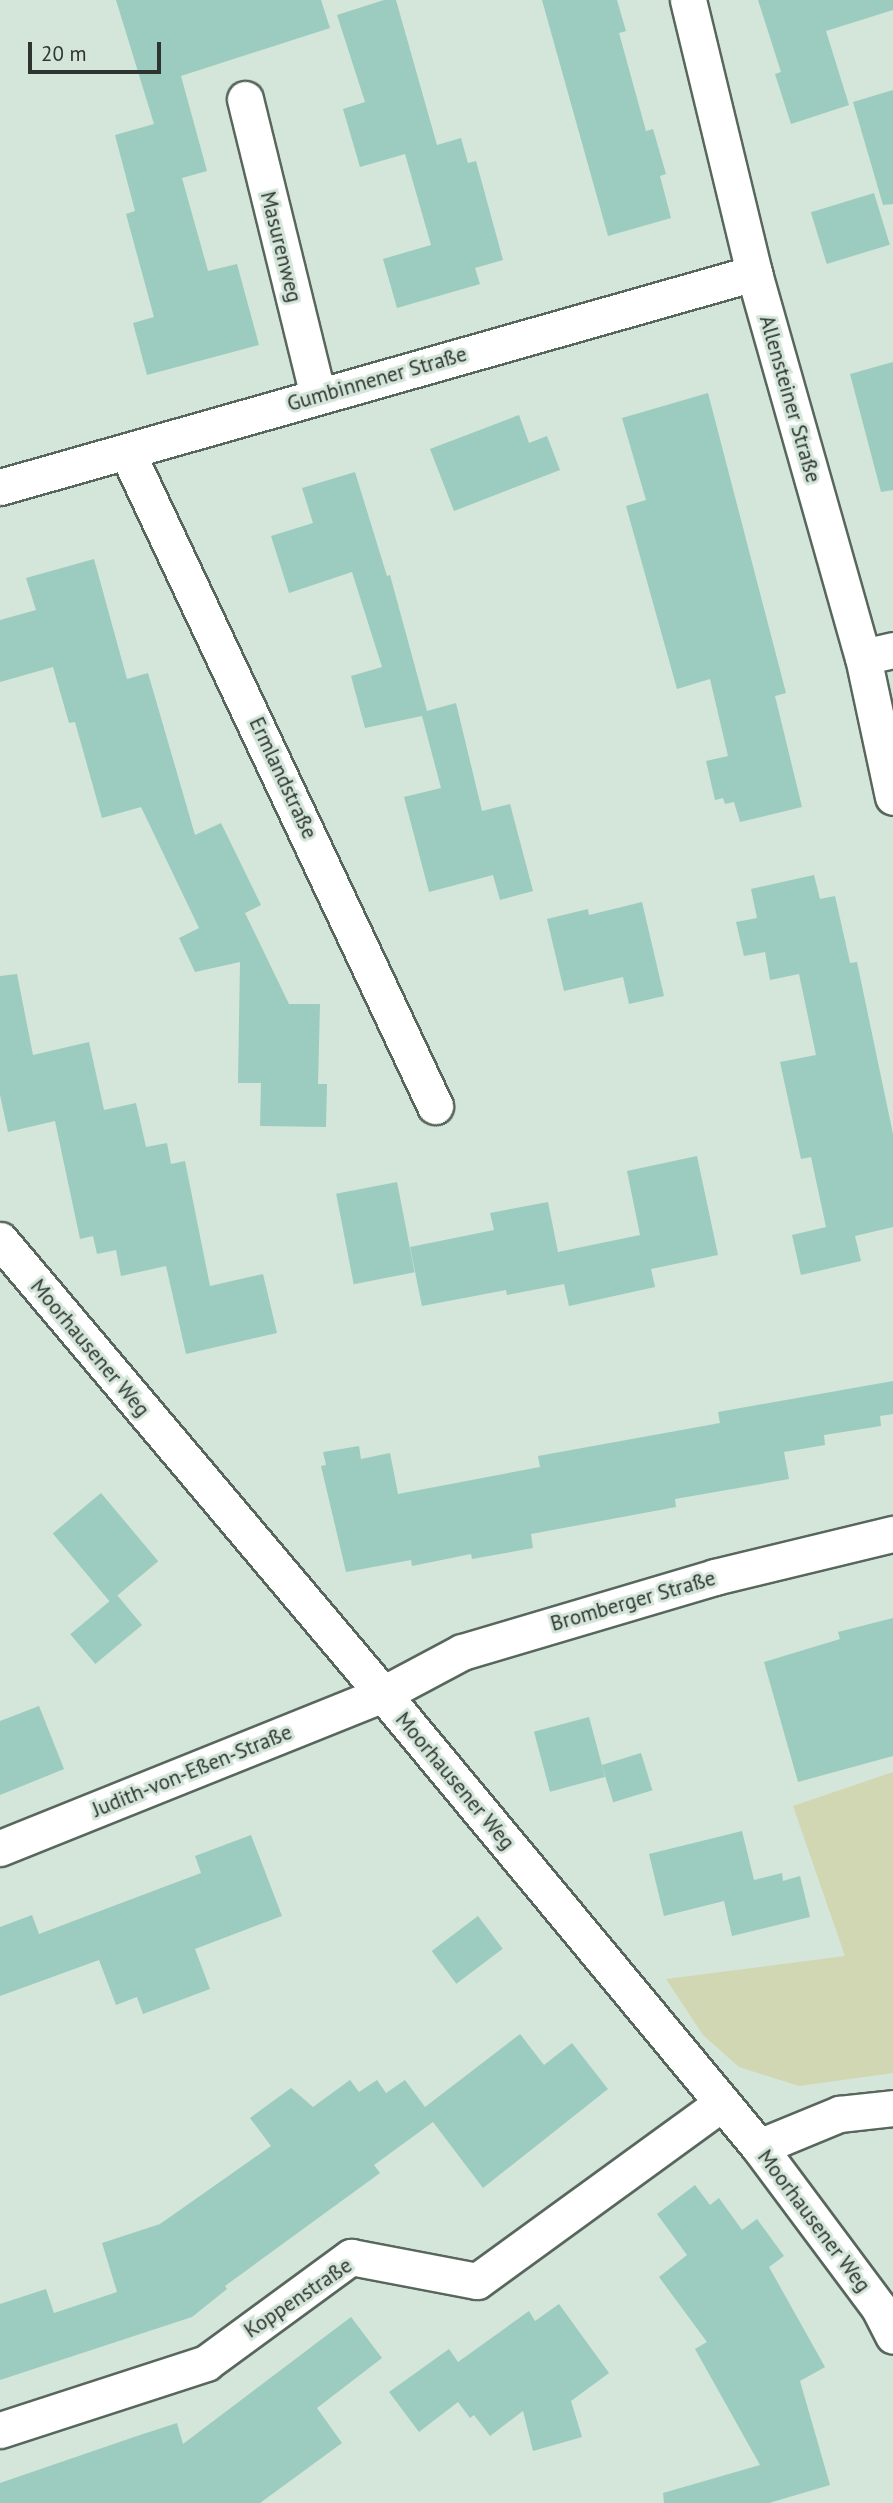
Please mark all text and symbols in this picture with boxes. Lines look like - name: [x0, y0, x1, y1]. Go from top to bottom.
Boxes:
- scale bar: [32, 28, 164, 72]
- text: 20 m: [41, 40, 87, 67]
- street label: Masurenweg: [255, 189, 307, 305]
- street label: Allensteiner Straße: [754, 313, 826, 485]
- street label: Gumbinnener Straße: [284, 341, 470, 417]
- street label: Ermlandstraße: [244, 713, 322, 843]
- street label: Moorhausener Weg: [25, 1274, 155, 1422]
- street label: Bromberger Straße: [548, 1565, 718, 1637]
- street label: Moorhausener Weg: [390, 1707, 520, 1855]
- street label: Judith-von-Eßen-Straße: [89, 1719, 295, 1823]
- street label: Moorhausener Weg: [752, 2145, 876, 2297]
- street label: Koppenstraße: [239, 2253, 357, 2343]

